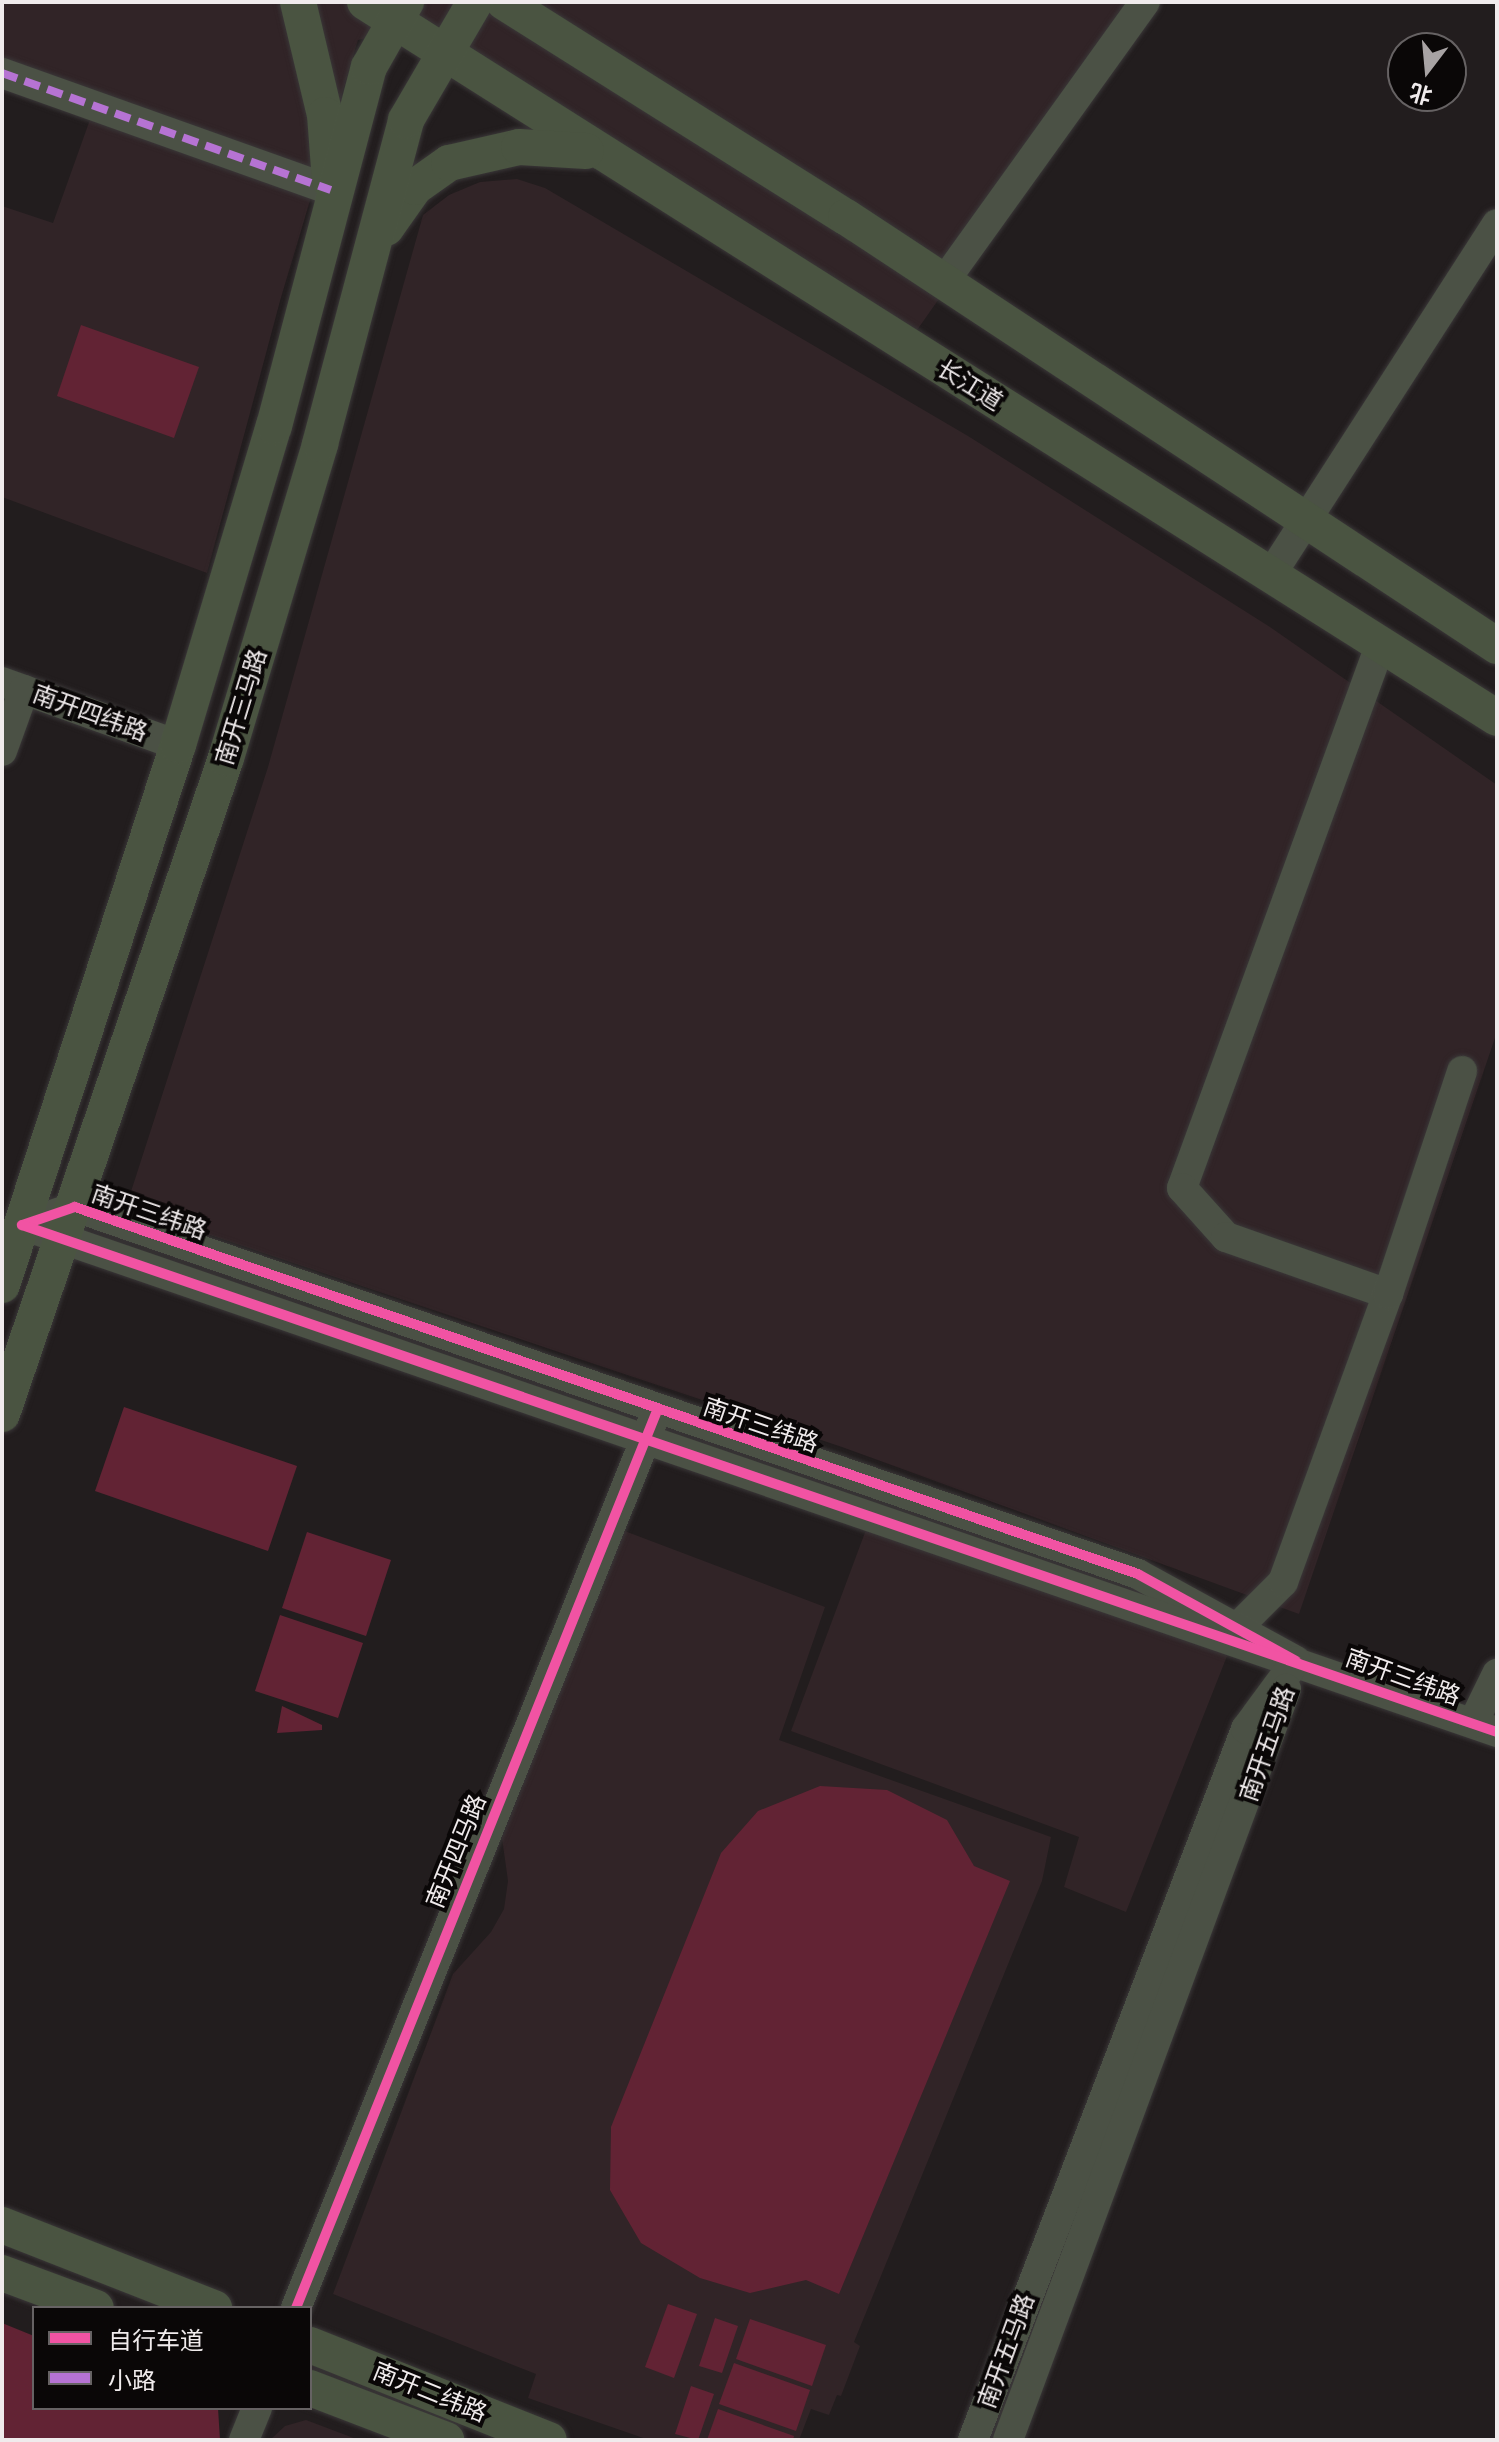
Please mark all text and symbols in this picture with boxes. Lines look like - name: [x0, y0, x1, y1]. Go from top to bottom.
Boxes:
- north arrow: [1387, 32, 1467, 112]
- text: 北: [1407, 79, 1435, 109]
- street label: 长江道: [932, 354, 1008, 416]
- street label: 南开三马路: [210, 645, 272, 769]
- street label: 南开四纬路: [29, 679, 151, 747]
- street label: 南开三纬路: [88, 1179, 210, 1245]
- street label: 南开三纬路: [700, 1392, 822, 1458]
- street label: 南开三纬路: [1342, 1643, 1464, 1711]
- street label: 南开五马路: [1234, 1683, 1300, 1805]
- street label: 南开四马路: [420, 1790, 492, 1912]
- street label: 南开五马路: [972, 2290, 1040, 2412]
- legend: [32, 2306, 312, 2410]
- text: 自行车道: [108, 2327, 204, 2354]
- street label: 南开二纬路: [369, 2356, 491, 2428]
- text: 小路: [108, 2367, 156, 2394]

